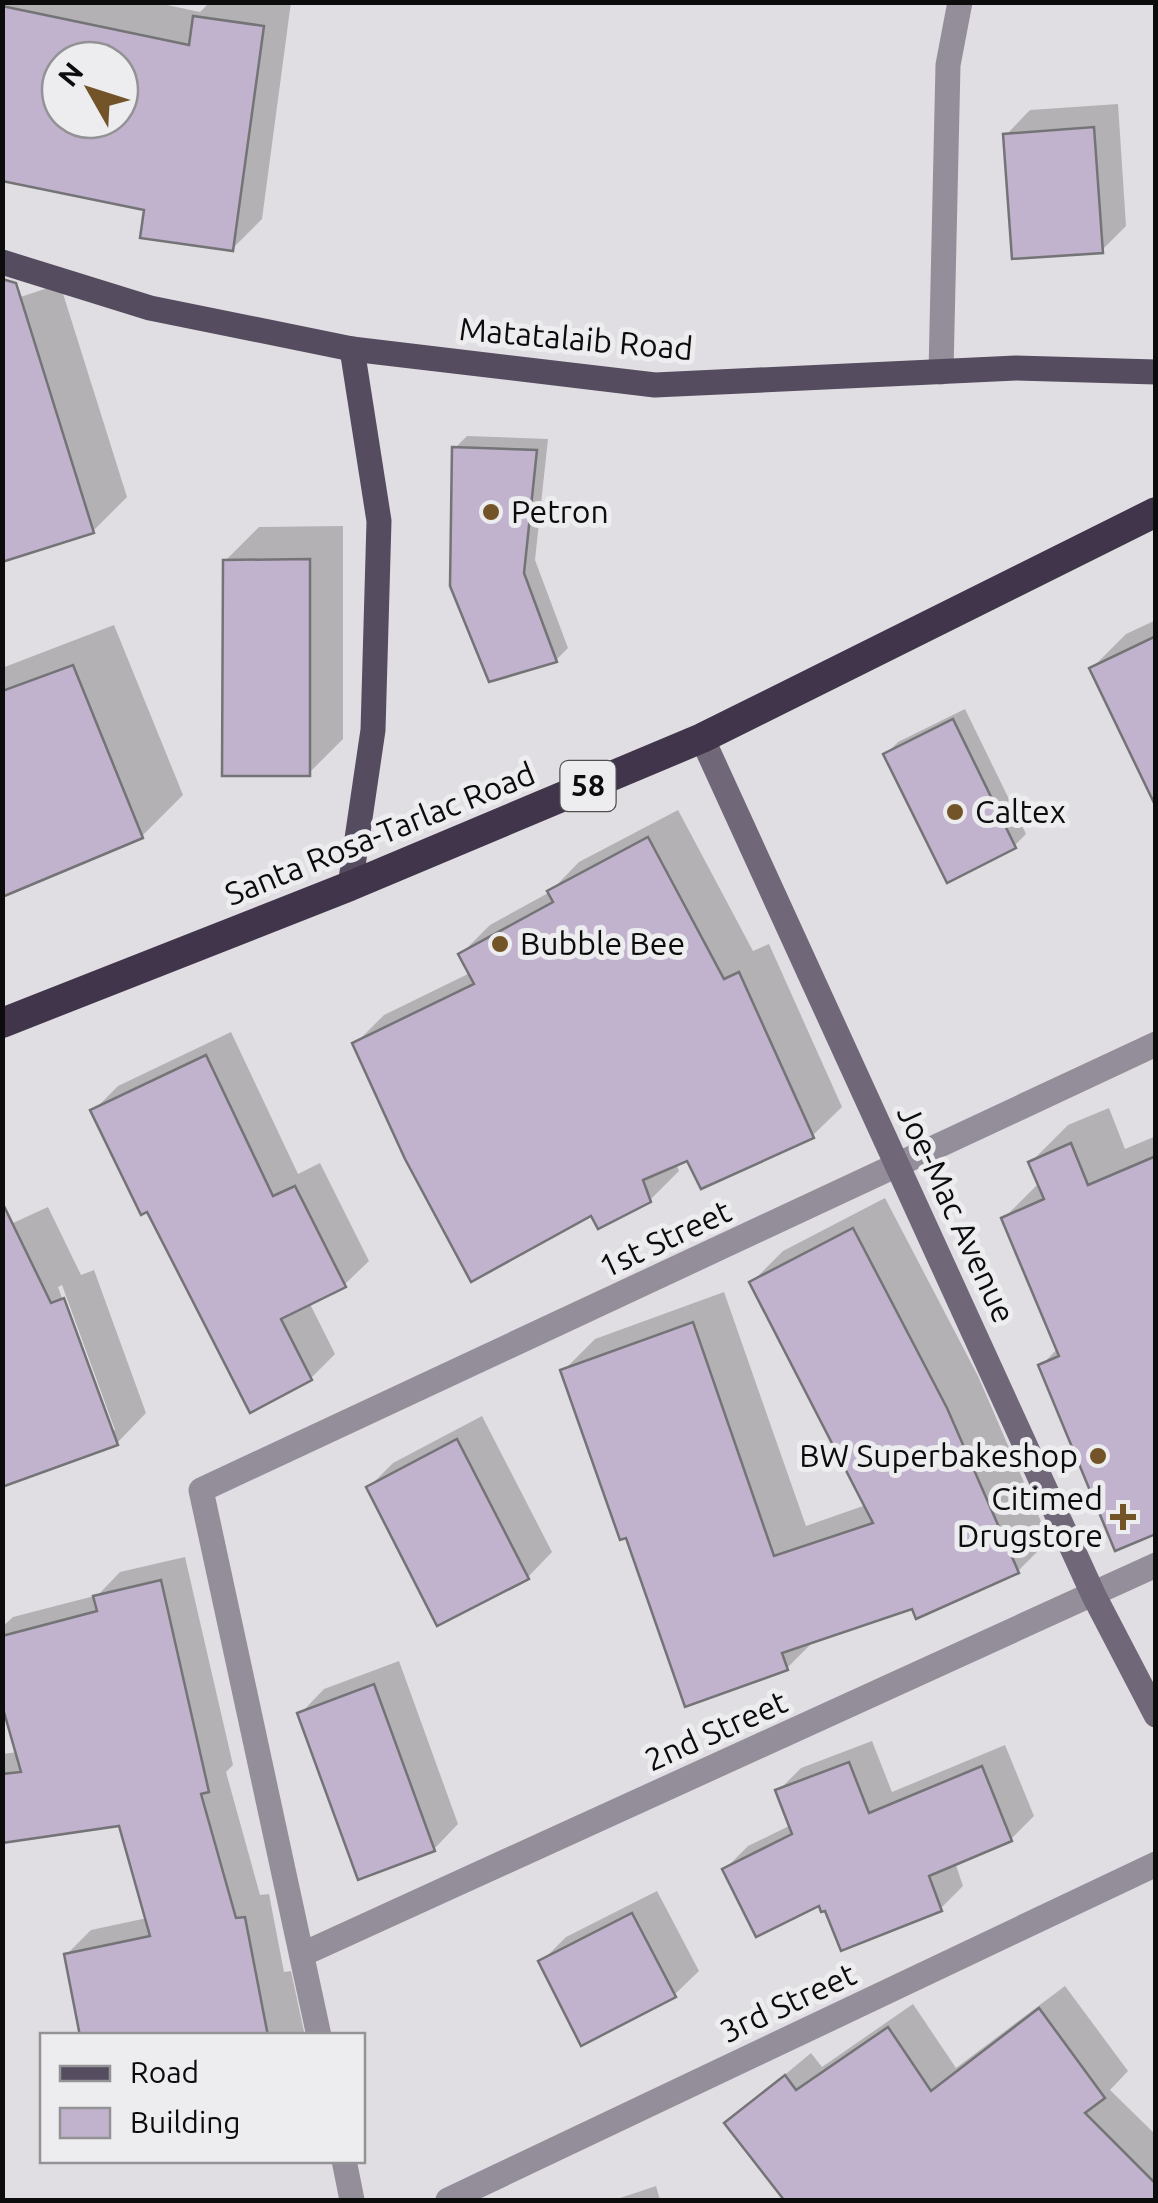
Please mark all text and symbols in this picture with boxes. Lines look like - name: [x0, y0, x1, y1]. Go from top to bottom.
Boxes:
- north arrow: [40, 40, 140, 140]
- text: N: [52, 56, 89, 92]
- street label: Matatalaib Road: [458, 310, 695, 366]
- place label: Petron: [511, 493, 609, 529]
- marker: Petron: [480, 501, 502, 523]
- street label: Santa Rosa-Tarlac Road: [220, 754, 540, 912]
- road number: 58: [560, 761, 616, 811]
- place label: Caltex: [975, 793, 1066, 829]
- marker: Caltex: [944, 801, 966, 823]
- place label: Bubble Bee: [520, 925, 685, 961]
- marker: Bubble Bee: [489, 933, 511, 955]
- street label: Joe-Mac Avenue: [891, 1099, 1023, 1328]
- street label: 1st Street: [593, 1192, 737, 1284]
- place label: BW Superbakeshop: [799, 1437, 1078, 1473]
- marker: BW Superbakeshop: [1087, 1445, 1109, 1467]
- place label: Citimed Drugstore: [957, 1480, 1103, 1553]
- marker: Citimed Drugstore: [1112, 1506, 1134, 1528]
- street label: 2nd Street: [639, 1683, 793, 1777]
- street label: 3rd Street: [714, 1955, 862, 2049]
- legend: [40, 2033, 365, 2163]
- text: Road: [130, 2055, 199, 2089]
- text: Building: [130, 2105, 241, 2139]

